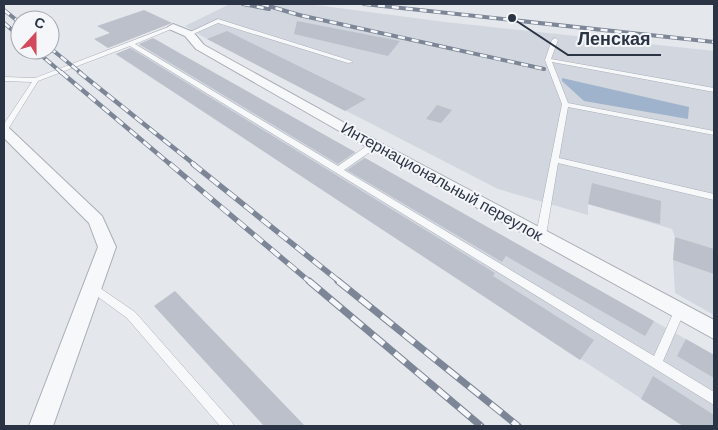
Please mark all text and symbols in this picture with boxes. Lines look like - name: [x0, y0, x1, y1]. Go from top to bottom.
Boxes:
- north arrow: [10, 10, 60, 60]
- text: С: [32, 14, 47, 32]
- callout: Ленская: [568, 22, 661, 55]
- text: Ленская: [577, 29, 651, 49]
- street label: Интернациональный переулок: [338, 119, 546, 244]

